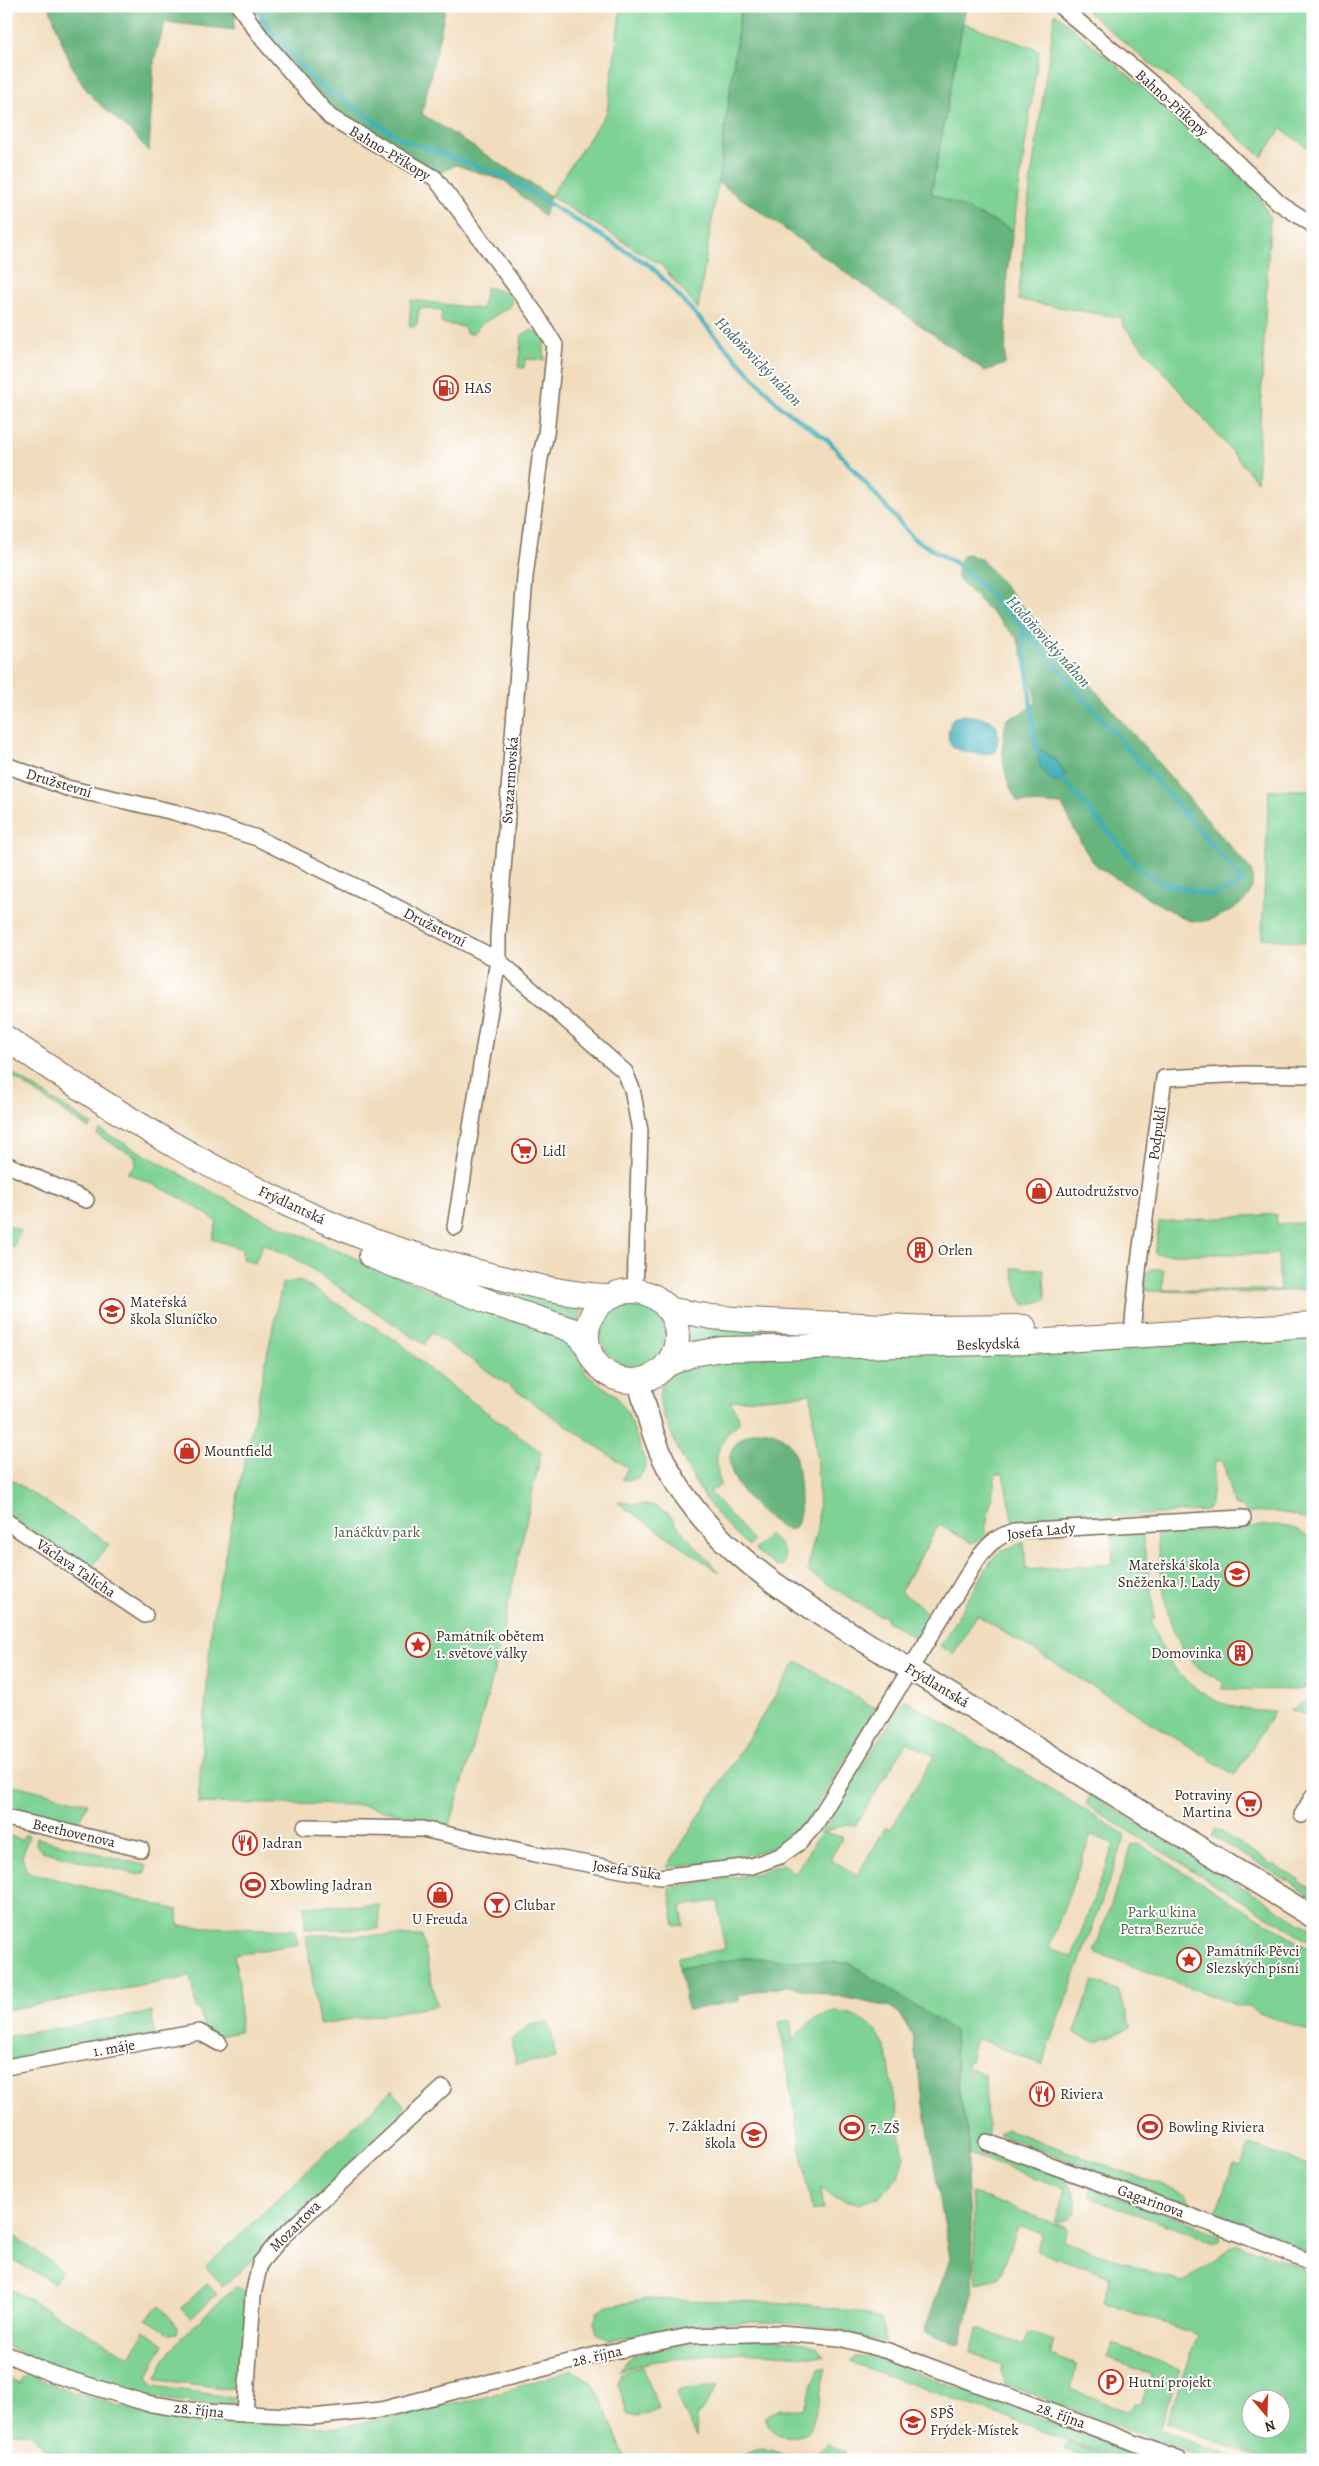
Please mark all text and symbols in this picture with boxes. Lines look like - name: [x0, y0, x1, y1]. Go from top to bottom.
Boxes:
- street label: Bahno-Příkopy: [1131, 65, 1213, 141]
- street label: Bahno-Příkopy: [345, 121, 435, 185]
- water label: Hodoňovický náhon: [710, 312, 807, 411]
- fuel station icon: HAS: [433, 375, 459, 401]
- place label: HAS: [464, 378, 492, 398]
- water label: Hodoňovický náhon: [1001, 591, 1096, 693]
- street label: Svazarmovská: [497, 736, 523, 824]
- street label: Družstevní: [23, 763, 95, 803]
- street label: Družstevní: [400, 903, 470, 951]
- street label: Podpuklí: [1143, 1105, 1171, 1161]
- supermarket icon: Lidl: [511, 1138, 537, 1164]
- place label: Lidl: [542, 1141, 566, 1161]
- shop icon: Autodružstvo: [1026, 1178, 1052, 1204]
- street label: Frýdlantská: [255, 1181, 329, 1229]
- place label: Autodružstvo: [1055, 1181, 1139, 1201]
- building icon: Orlen: [907, 1237, 933, 1263]
- place label: Orlen: [938, 1240, 973, 1260]
- place label: Mateřská škola Sluníčko: [130, 1292, 217, 1329]
- school or university icon: Mateřská škola Sluníčko: [99, 1298, 125, 1324]
- street label: Beskydská: [956, 1333, 1020, 1355]
- shop icon: Mountfield: [174, 1438, 200, 1464]
- place label: Mountfield: [204, 1441, 273, 1461]
- street label: Josefa Lady: [1006, 1517, 1076, 1545]
- park label: Janáčkův park: [334, 1522, 421, 1542]
- street label: Václava Talicha: [32, 1533, 120, 1602]
- place label: Mateřská škola Sněženka J. Lady: [1118, 1555, 1220, 1592]
- school or university icon: Mateřská škola Sněženka J. Lady: [1224, 1561, 1250, 1587]
- place label: Památník obětem 1. světové války: [436, 1626, 545, 1663]
- place icon: Památník obětem 1. světové války: [405, 1632, 431, 1658]
- building icon: Domovinka: [1227, 1640, 1253, 1666]
- place label: Domovinka: [1151, 1643, 1222, 1663]
- street label: Frýdlantská: [901, 1658, 973, 1712]
- place label: Potraviny Martina: [1174, 1785, 1232, 1822]
- supermarket icon: Potraviny Martina: [1236, 1791, 1262, 1817]
- street label: Beethovenova: [31, 1814, 117, 1852]
- restaurant icon: Jadran: [232, 1830, 258, 1856]
- place label: Jadran: [262, 1833, 302, 1853]
- street label: Josefa Suka: [591, 1855, 663, 1885]
- sports icon: Xbowling Jadran: [240, 1872, 266, 1898]
- place label: Xbowling Jadran: [270, 1875, 372, 1895]
- shop icon: U Freuda: [427, 1882, 453, 1908]
- bar icon: Clubar: [484, 1892, 510, 1918]
- place label: Clubar: [514, 1895, 556, 1915]
- park label: Park u kina Petra Bezruče: [1120, 1902, 1204, 1939]
- place label: U Freuda: [412, 1909, 468, 1929]
- place label: Památník Pěvci Slezských písní: [1206, 1941, 1300, 1978]
- place icon: Památník Pěvci Slezských písní: [1176, 1947, 1202, 1973]
- street label: 1. máje: [91, 2034, 137, 2062]
- restaurant icon: Riviera: [1029, 2081, 1055, 2107]
- place label: Riviera: [1060, 2084, 1103, 2104]
- sports icon: Bowling Riviera: [1137, 2114, 1163, 2140]
- sports icon: 7. ZŠ: [839, 2115, 865, 2141]
- place label: 7. Základní škola: [668, 2116, 736, 2153]
- place label: Bowling Riviera: [1168, 2117, 1265, 2137]
- place label: 7. ZŠ: [870, 2118, 900, 2138]
- school or university icon: 7. Základní škola: [741, 2122, 767, 2148]
- street label: Gagarinova: [1115, 2180, 1187, 2222]
- street label: Mozartova: [265, 2196, 325, 2256]
- street label: 28. října: [570, 2341, 624, 2371]
- parking icon: Hutní projekt: [1098, 2369, 1124, 2395]
- place label: Hutní projekt: [1128, 2372, 1212, 2392]
- north arrow: [1242, 2388, 1292, 2438]
- street label: 28. října: [173, 2397, 225, 2423]
- street label: 28. října: [1034, 2397, 1088, 2433]
- place label: SPŠ Frýdek-Místek: [930, 2403, 1019, 2440]
- school or university icon: SPŠ Frýdek-Místek: [900, 2409, 926, 2435]
- text: N: [1262, 2415, 1278, 2436]

